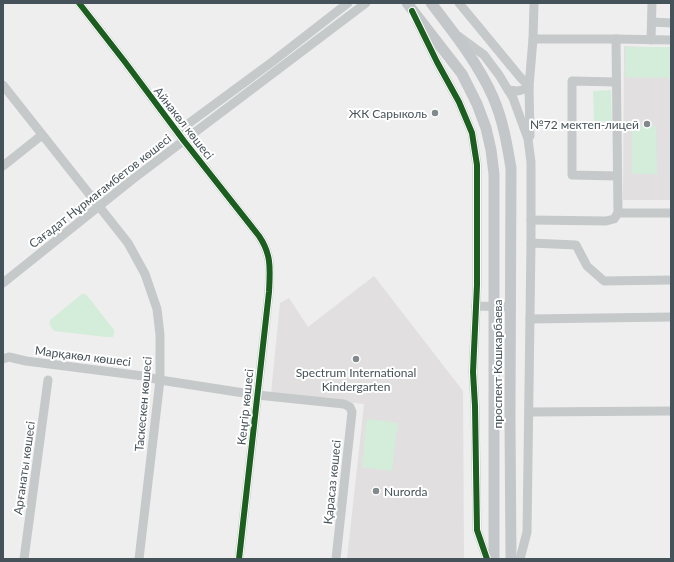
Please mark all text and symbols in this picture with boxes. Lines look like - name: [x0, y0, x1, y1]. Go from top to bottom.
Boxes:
- street label: Айнакөл көшесі: [151, 84, 217, 162]
- place label: ЖК Сарыколь: [349, 106, 427, 121]
- marker: ЖК Сарыколь: [430, 108, 440, 118]
- place label: №72 мектеп-лицей: [530, 117, 639, 132]
- marker: №72 мектеп-лицей: [642, 119, 652, 129]
- street label: Сағадат Нұрмағамбетов көшесі: [26, 131, 174, 251]
- street label: проспект Кошкарбаева: [490, 300, 505, 428]
- street label: Марқакөл көшесі: [34, 343, 132, 369]
- marker: Spectrum International Kindergarten: [351, 354, 361, 364]
- street label: Таскескен көшесі: [131, 356, 155, 452]
- place label: Spectrum International Kindergarten: [296, 365, 416, 394]
- street label: Кеңгір көшесі: [234, 368, 256, 446]
- street label: Арғанаты көшесі: [10, 420, 38, 516]
- street label: Қарасаз көшесі: [320, 439, 344, 525]
- place label: Nurorda: [384, 484, 428, 499]
- marker: Nurorda: [371, 486, 381, 496]

